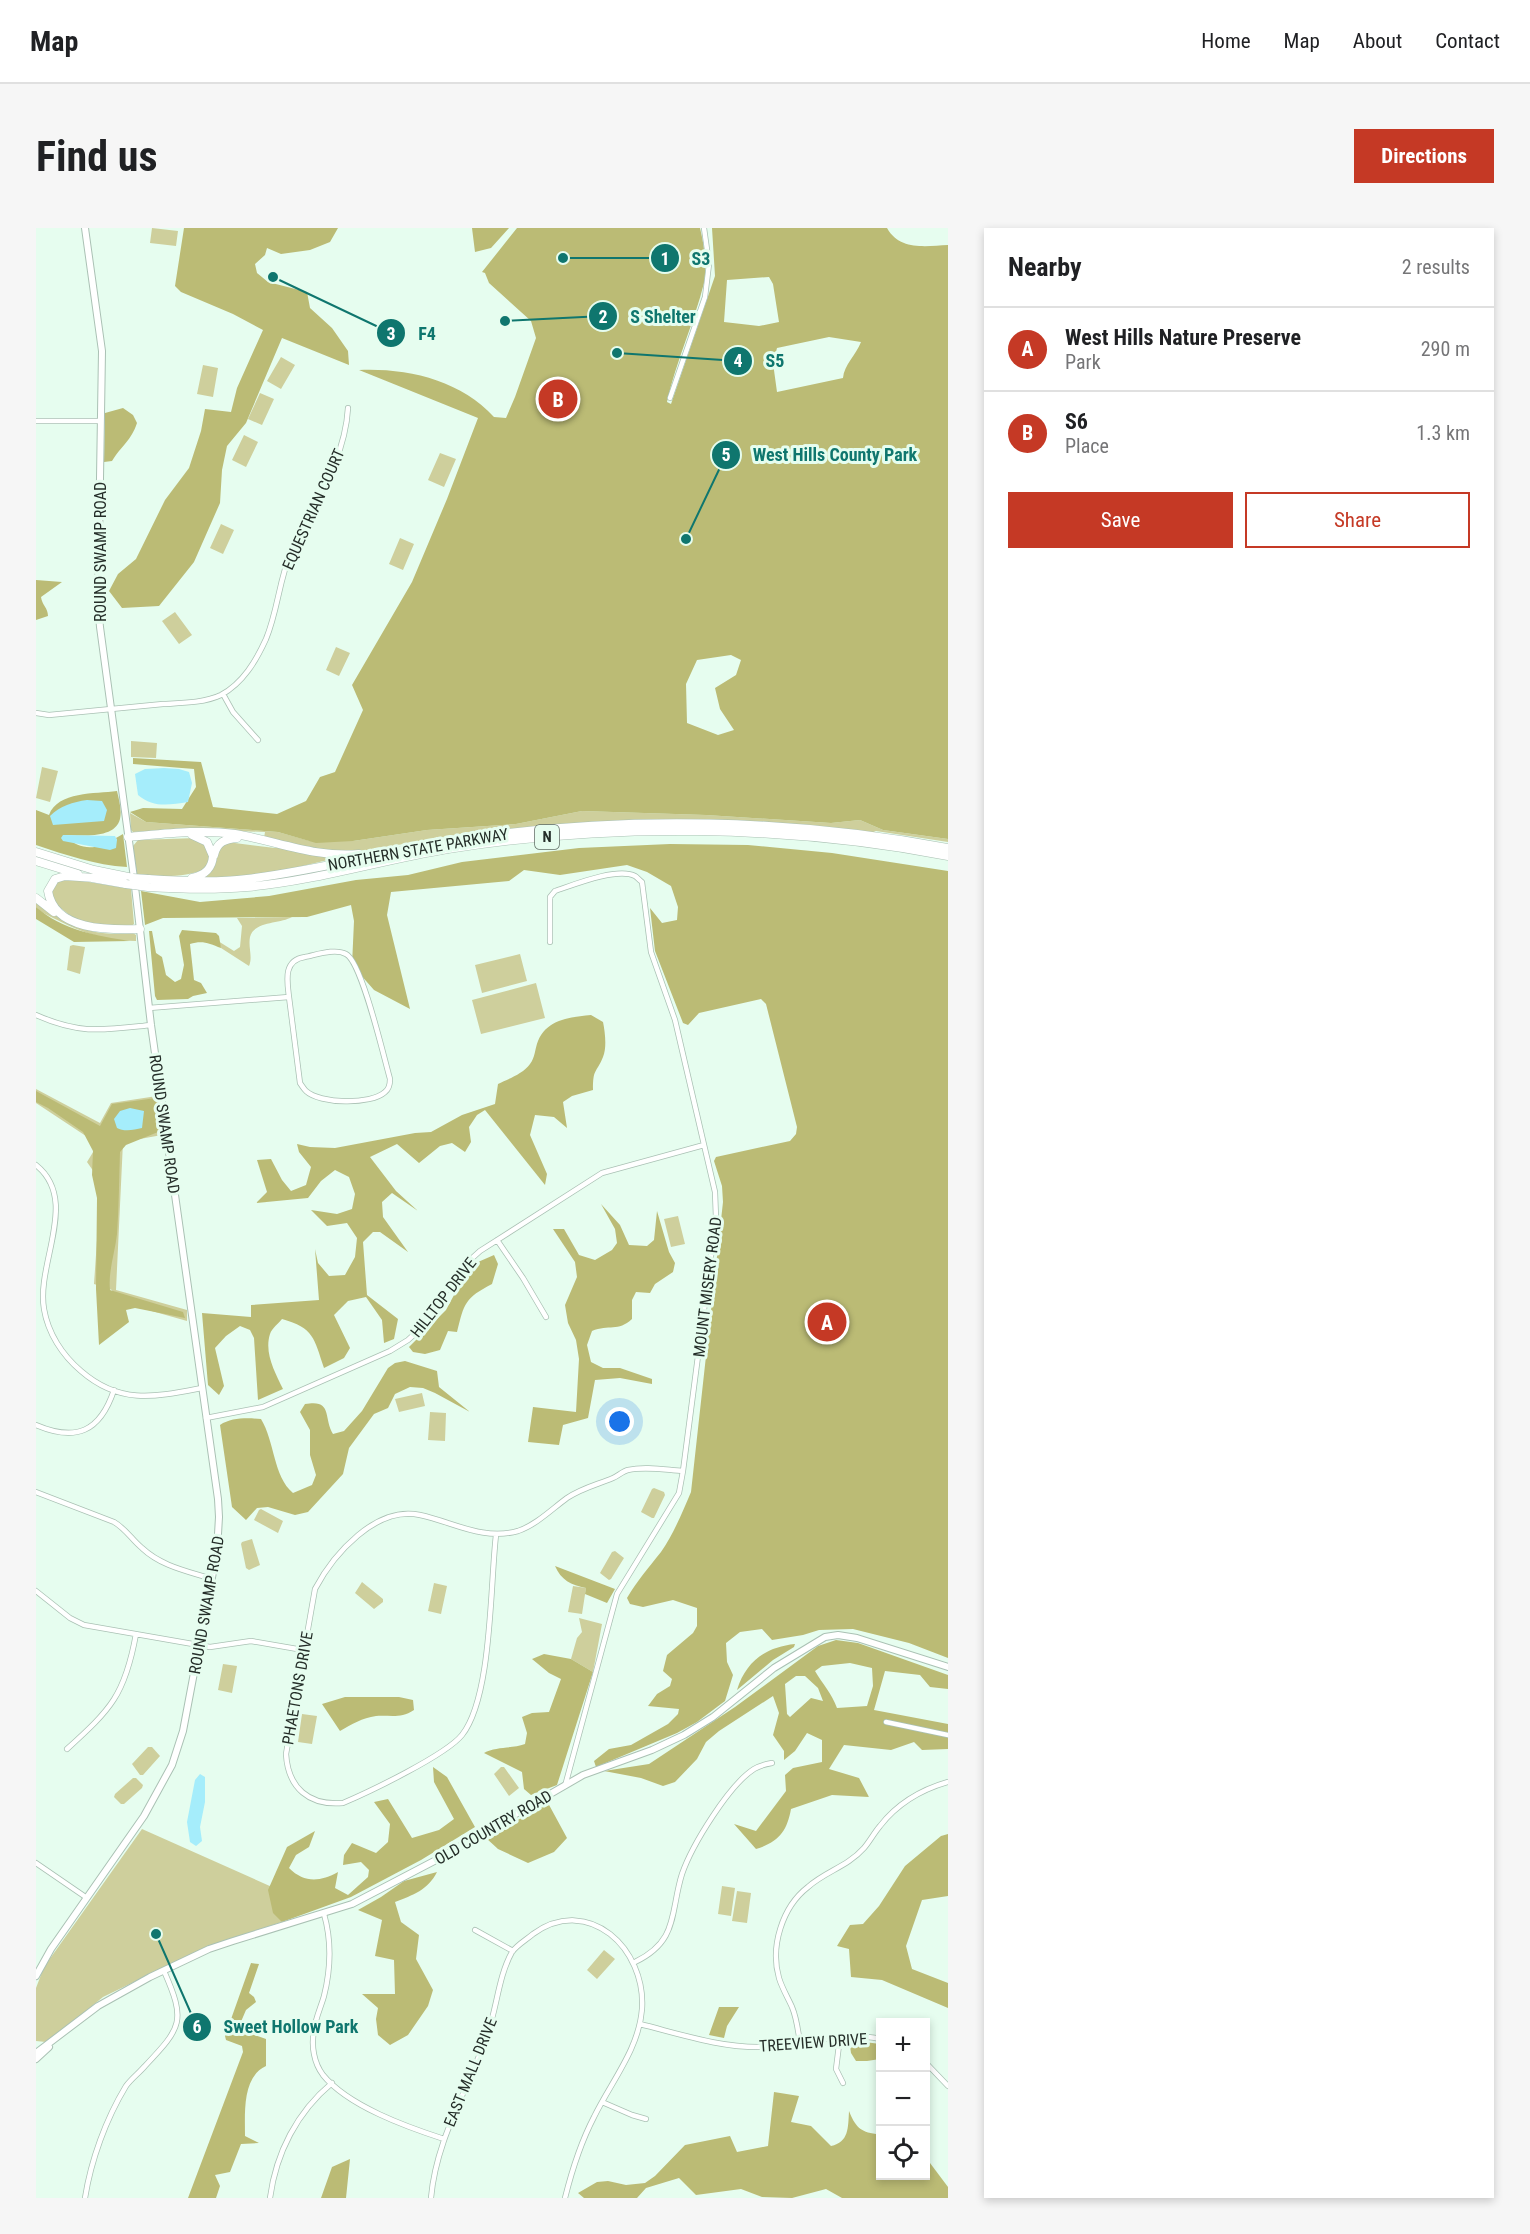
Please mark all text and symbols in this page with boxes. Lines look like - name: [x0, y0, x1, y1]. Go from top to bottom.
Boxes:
- text: Map: [30, 25, 78, 58]
- text: Home: [1201, 29, 1251, 53]
- text: Map: [1284, 29, 1320, 53]
- text: About: [1353, 29, 1402, 53]
- text: Contact: [1435, 29, 1500, 53]
- button: Directions: [1354, 129, 1494, 183]
- text: Find us: [36, 132, 157, 181]
- callout: S3: [650, 240, 723, 276]
- text: 1: [660, 248, 670, 269]
- text: S3: [692, 248, 710, 269]
- text: Nearby: [1008, 252, 1082, 282]
- text: 2 results: [1402, 255, 1470, 279]
- callout: S Shelter: [588, 298, 708, 334]
- text: 2: [598, 306, 608, 327]
- text: S Shelter: [630, 306, 696, 327]
- callout: F4: [376, 315, 448, 351]
- text: 3: [386, 323, 396, 344]
- text: F4: [418, 323, 436, 344]
- text: West Hills Nature Preserve: [1065, 325, 1301, 350]
- text: A: [1022, 337, 1033, 361]
- text: 290 m: [1421, 337, 1470, 361]
- callout: S5: [723, 343, 796, 379]
- text: 4: [733, 350, 743, 371]
- text: S5: [766, 350, 784, 371]
- text: Park: [1065, 350, 1101, 374]
- pin: B: [538, 376, 578, 422]
- text: S6: [1065, 409, 1088, 434]
- text: B: [1022, 421, 1033, 445]
- text: 1.3 km: [1416, 421, 1470, 445]
- text: Place: [1065, 434, 1109, 458]
- callout: West Hills County Park: [711, 437, 929, 473]
- text: 5: [721, 444, 731, 465]
- text: West Hills County Park: [753, 444, 918, 465]
- street label: EQUESTRIAN COURT: [278, 446, 349, 573]
- street label: ROUND SWAMP ROAD: [91, 482, 110, 622]
- button: Save: [1008, 492, 1233, 548]
- button: Share: [1245, 492, 1470, 548]
- street label: NORTHERN STATE PARKWAY: [326, 824, 510, 875]
- road number: N: [535, 825, 559, 849]
- street label: ROUND SWAMP ROAD: [145, 1053, 184, 1195]
- street label: MOUNT MISERY ROAD: [689, 1216, 726, 1358]
- street label: HILLTOP DRIVE: [406, 1254, 480, 1341]
- pin: A: [808, 1300, 846, 1344]
- your location: [605, 1407, 634, 1436]
- street label: ROUND SWAMP ROAD: [185, 1534, 228, 1676]
- street label: PHAETONS DRIVE: [278, 1630, 317, 1746]
- street label: OLD COUNTRY ROAD: [431, 1786, 555, 1869]
- callout: Sweet Hollow Park: [182, 2009, 370, 2045]
- street label: EAST MALL DRIVE: [440, 2015, 501, 2130]
- text: 6: [192, 2016, 202, 2037]
- text: Sweet Hollow Park: [224, 2016, 359, 2037]
- map controls: [876, 2018, 930, 2180]
- button: +: [876, 2018, 930, 2072]
- street label: TREEVIEW DRIVE: [758, 2029, 868, 2056]
- button: −: [876, 2072, 930, 2126]
- button: locate: [876, 2126, 930, 2180]

